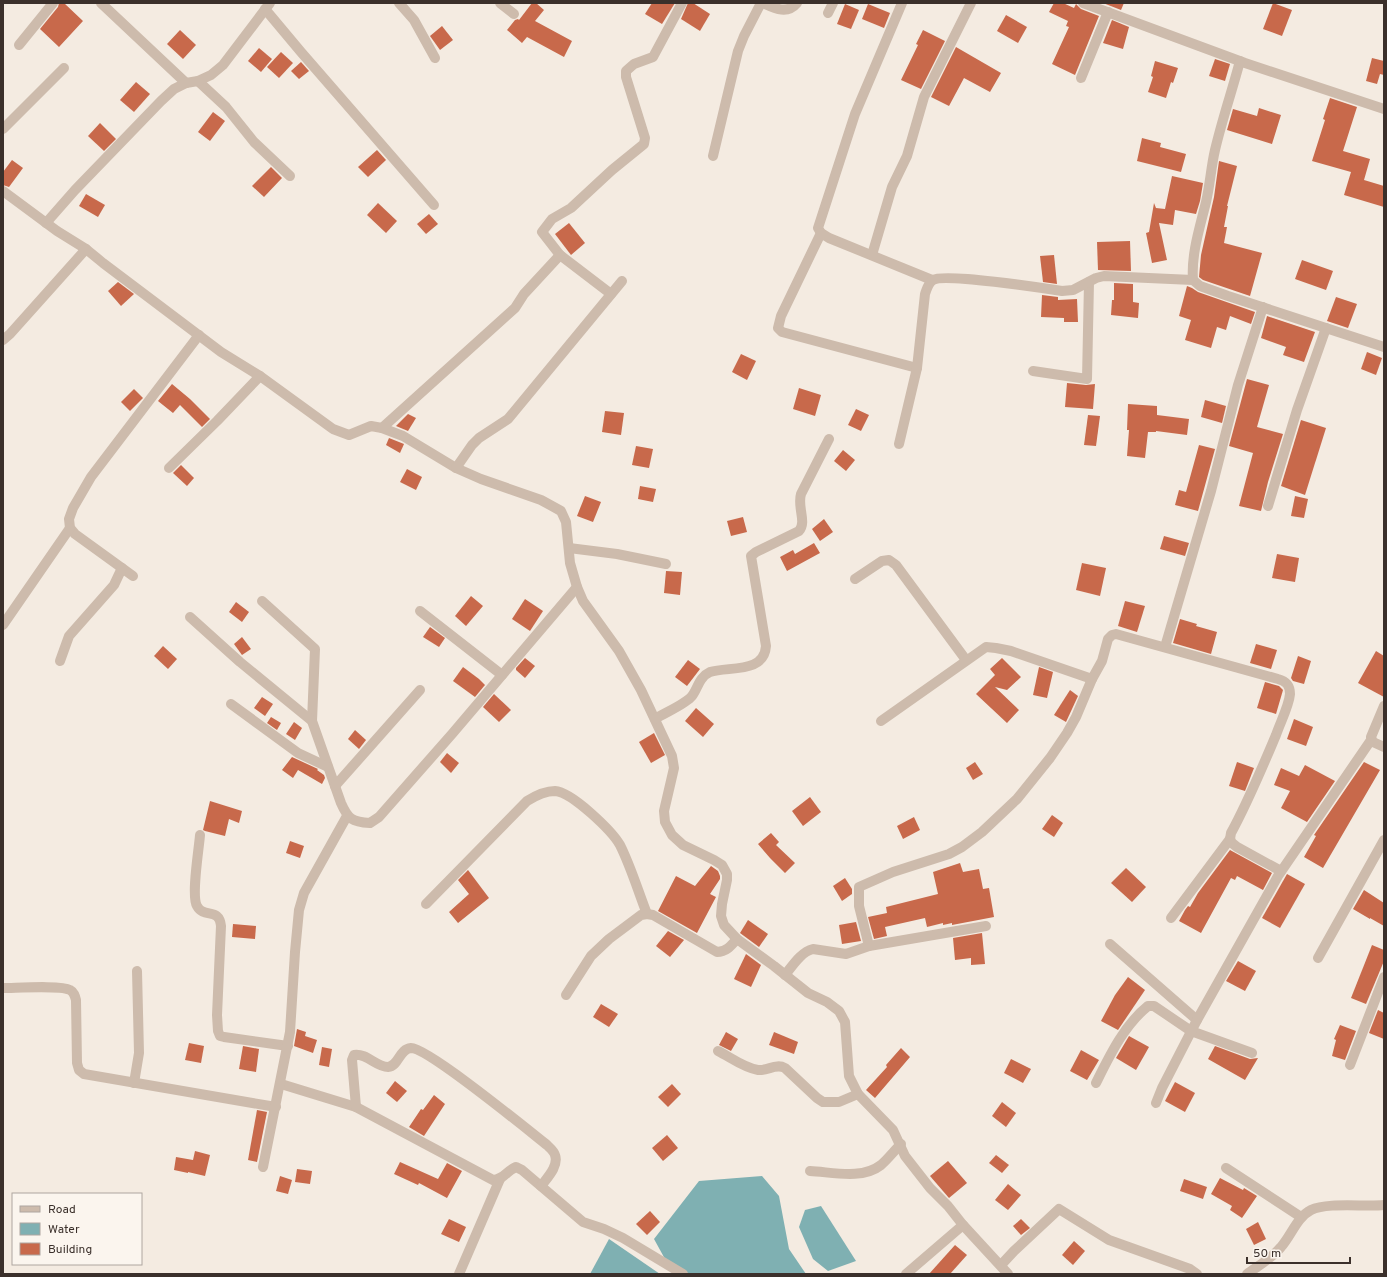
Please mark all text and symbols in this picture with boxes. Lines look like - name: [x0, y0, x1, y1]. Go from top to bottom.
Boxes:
- legend: [12, 1193, 142, 1265]
- text: Road: [48, 1202, 76, 1218]
- text: Water: [48, 1222, 80, 1238]
- scale bar: [1247, 1239, 1350, 1265]
- text: Building: [48, 1242, 92, 1258]
- text: 50 m: [1253, 1246, 1281, 1262]

